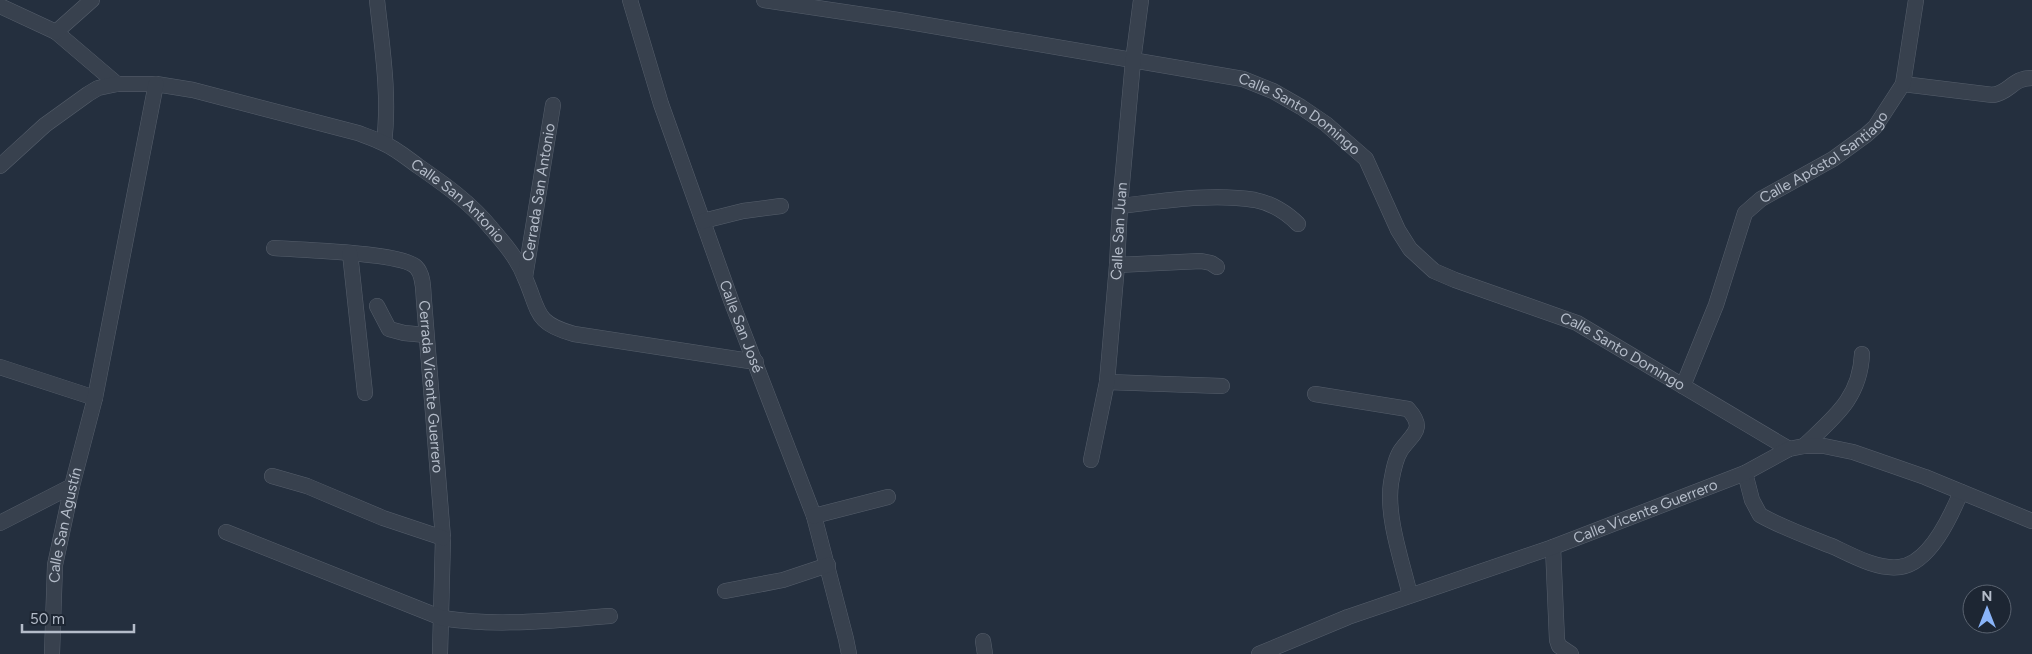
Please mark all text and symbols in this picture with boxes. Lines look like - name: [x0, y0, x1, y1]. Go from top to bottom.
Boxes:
- street label: Calle Santo Domingo: [1236, 69, 1364, 159]
- street label: Calle Apóstol Santiago: [1756, 108, 1892, 207]
- street label: Cerrada San Antonio: [519, 122, 559, 262]
- street label: Calle San Antonio: [407, 155, 509, 247]
- street label: Calle San Juan: [1107, 181, 1131, 281]
- street label: Calle San José: [716, 278, 767, 375]
- street label: Cerrada Vicente Guerrero: [415, 300, 447, 474]
- street label: Calle Santo Domingo: [1558, 309, 1689, 394]
- street label: Calle San Agustín: [45, 465, 86, 583]
- street label: Calle Vicente Guerrero: [1571, 475, 1720, 547]
- north arrow: [1962, 584, 2012, 634]
- text: N: [1982, 588, 1992, 605]
- scale bar: [22, 602, 135, 634]
- text: 50 m: [30, 610, 65, 628]

